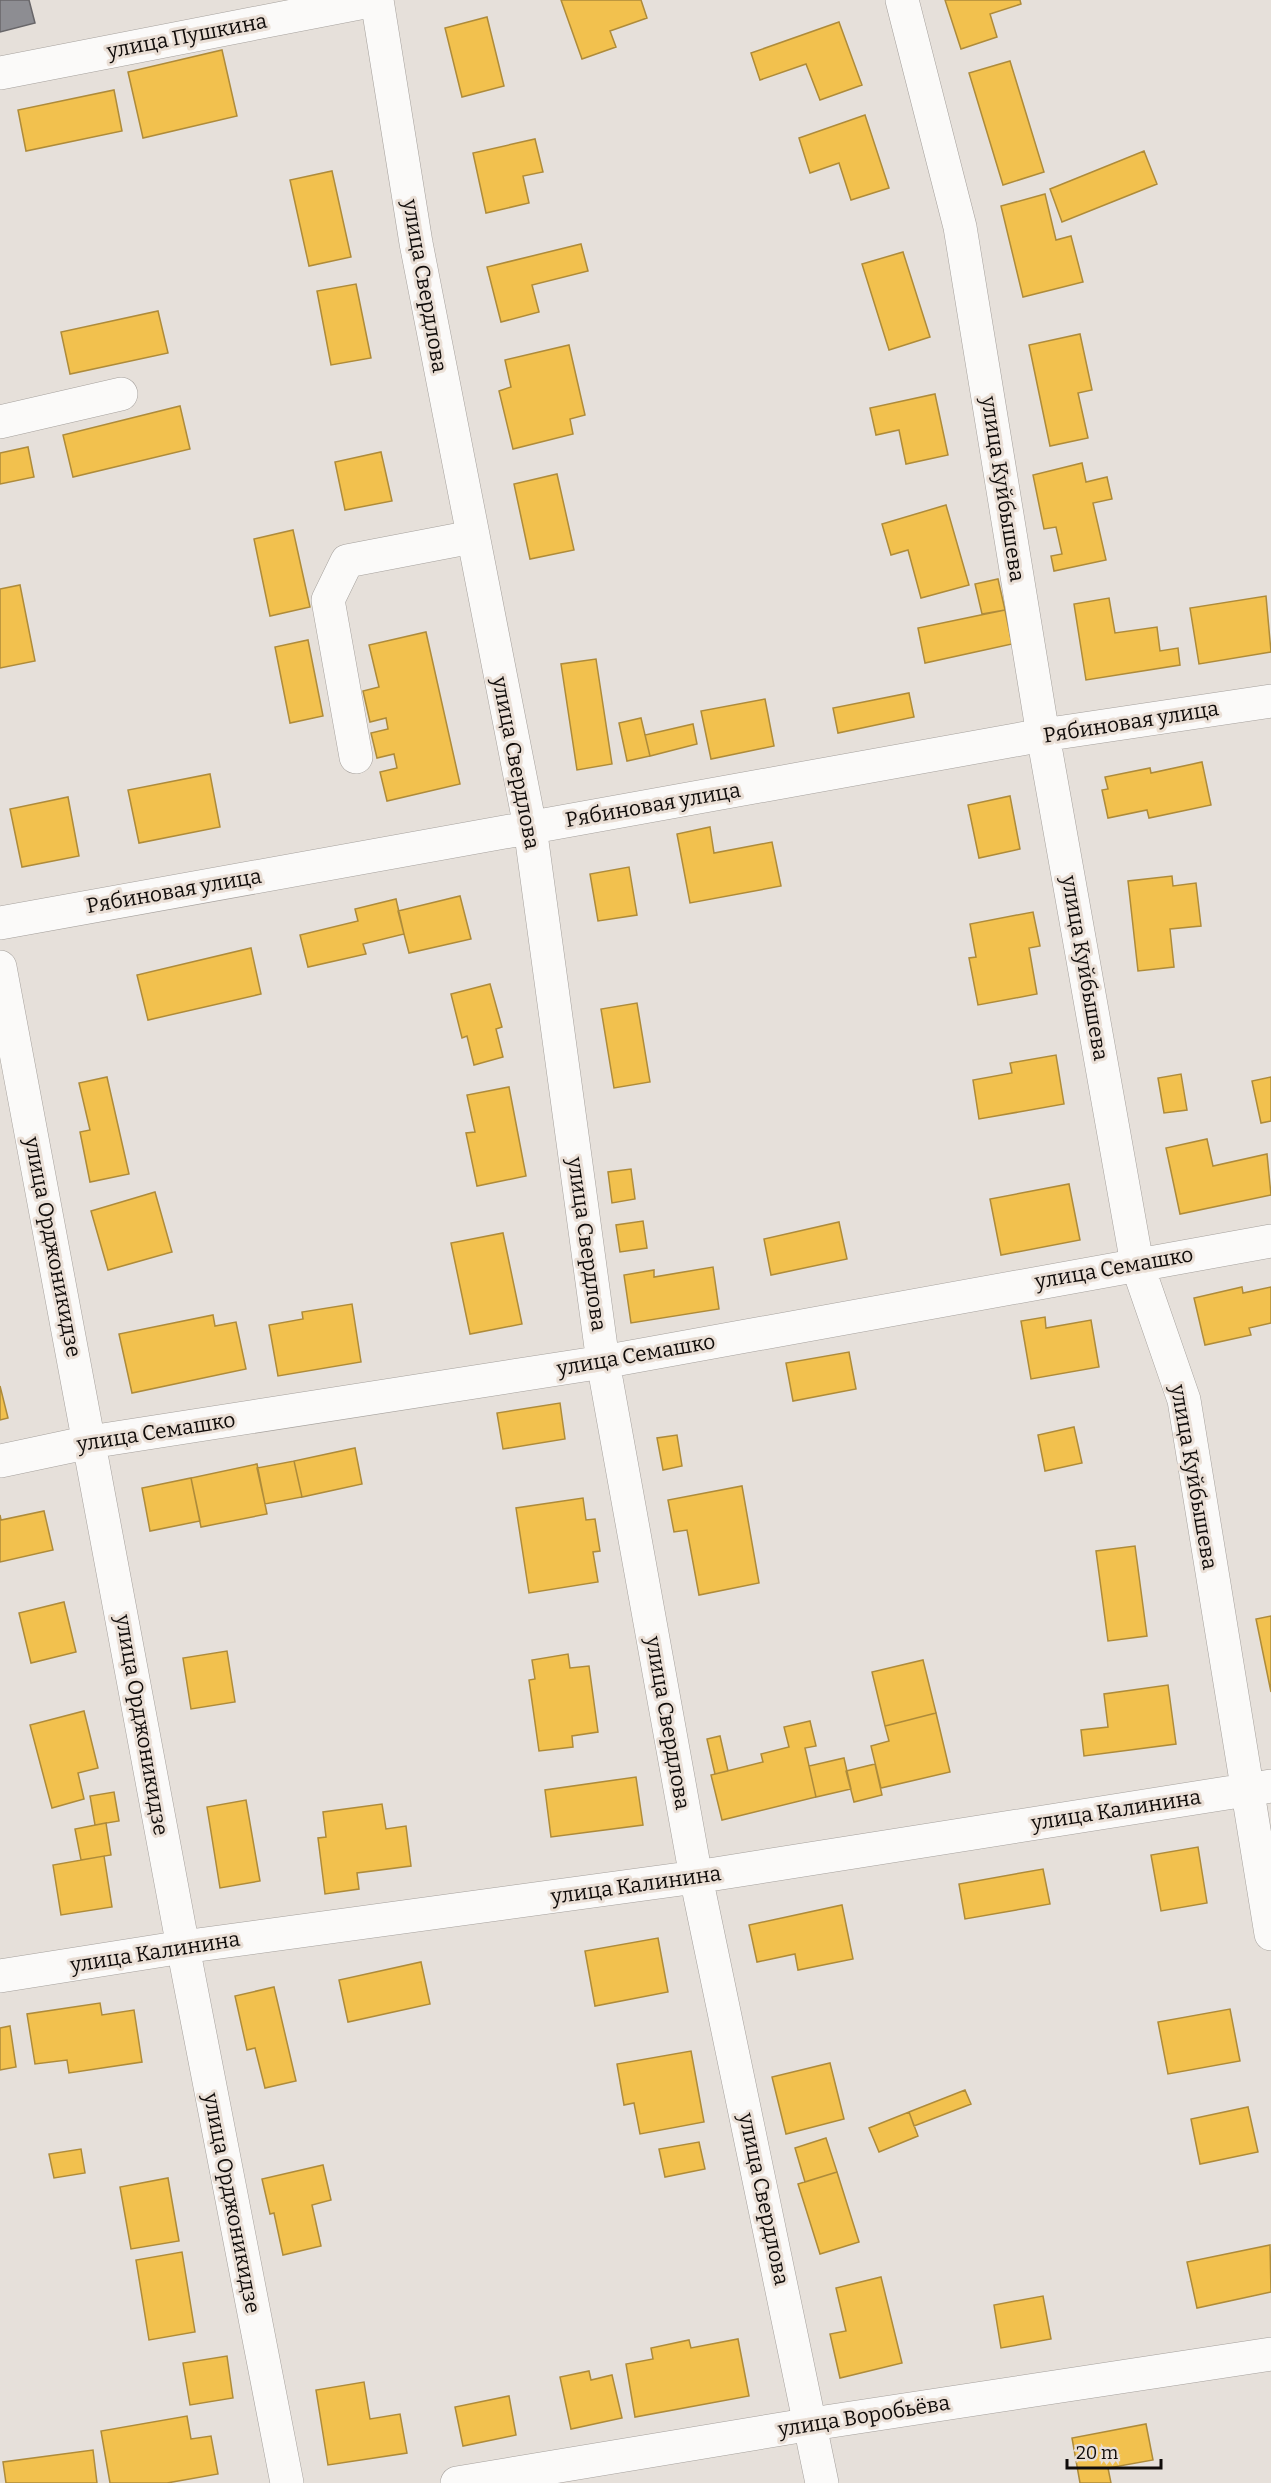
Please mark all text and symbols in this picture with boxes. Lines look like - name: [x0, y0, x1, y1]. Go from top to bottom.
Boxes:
- street label: улица Пушкина: [104, 8, 270, 64]
- street label: улица Свердлова: [397, 196, 453, 375]
- street label: улица Куйбышева: [975, 393, 1031, 584]
- street label: улица Свердлова: [486, 673, 546, 852]
- street label: Рябиновая улица: [1041, 695, 1221, 749]
- street label: Рябиновая улица: [563, 777, 743, 833]
- street label: Рябиновая улица: [84, 863, 264, 919]
- street label: улица Куйбышева: [1056, 872, 1114, 1063]
- street label: улица Орджоникидзе: [19, 1134, 87, 1359]
- street label: улица Свердлова: [562, 1154, 612, 1333]
- street label: улица Семашко: [1032, 1241, 1195, 1295]
- street label: улица Семашко: [554, 1328, 717, 1382]
- street label: улица Куйбышева: [1165, 1381, 1223, 1572]
- street label: улица Семашко: [74, 1407, 237, 1458]
- street label: улица Орджоникидзе: [110, 1612, 174, 1837]
- street label: улица Свердлова: [640, 1633, 696, 1812]
- street label: улица Калинина: [1028, 1784, 1203, 1836]
- street label: улица Калинина: [548, 1860, 723, 1910]
- street label: улица Калинина: [67, 1926, 242, 1978]
- street label: улица Орджоникидзе: [198, 2090, 266, 2315]
- street label: улица Свердлова: [733, 2110, 795, 2288]
- street label: улица Воробьёва: [775, 2389, 952, 2443]
- scale bar: [1067, 2432, 1162, 2470]
- text: 20 m: [1076, 2442, 1118, 2464]

